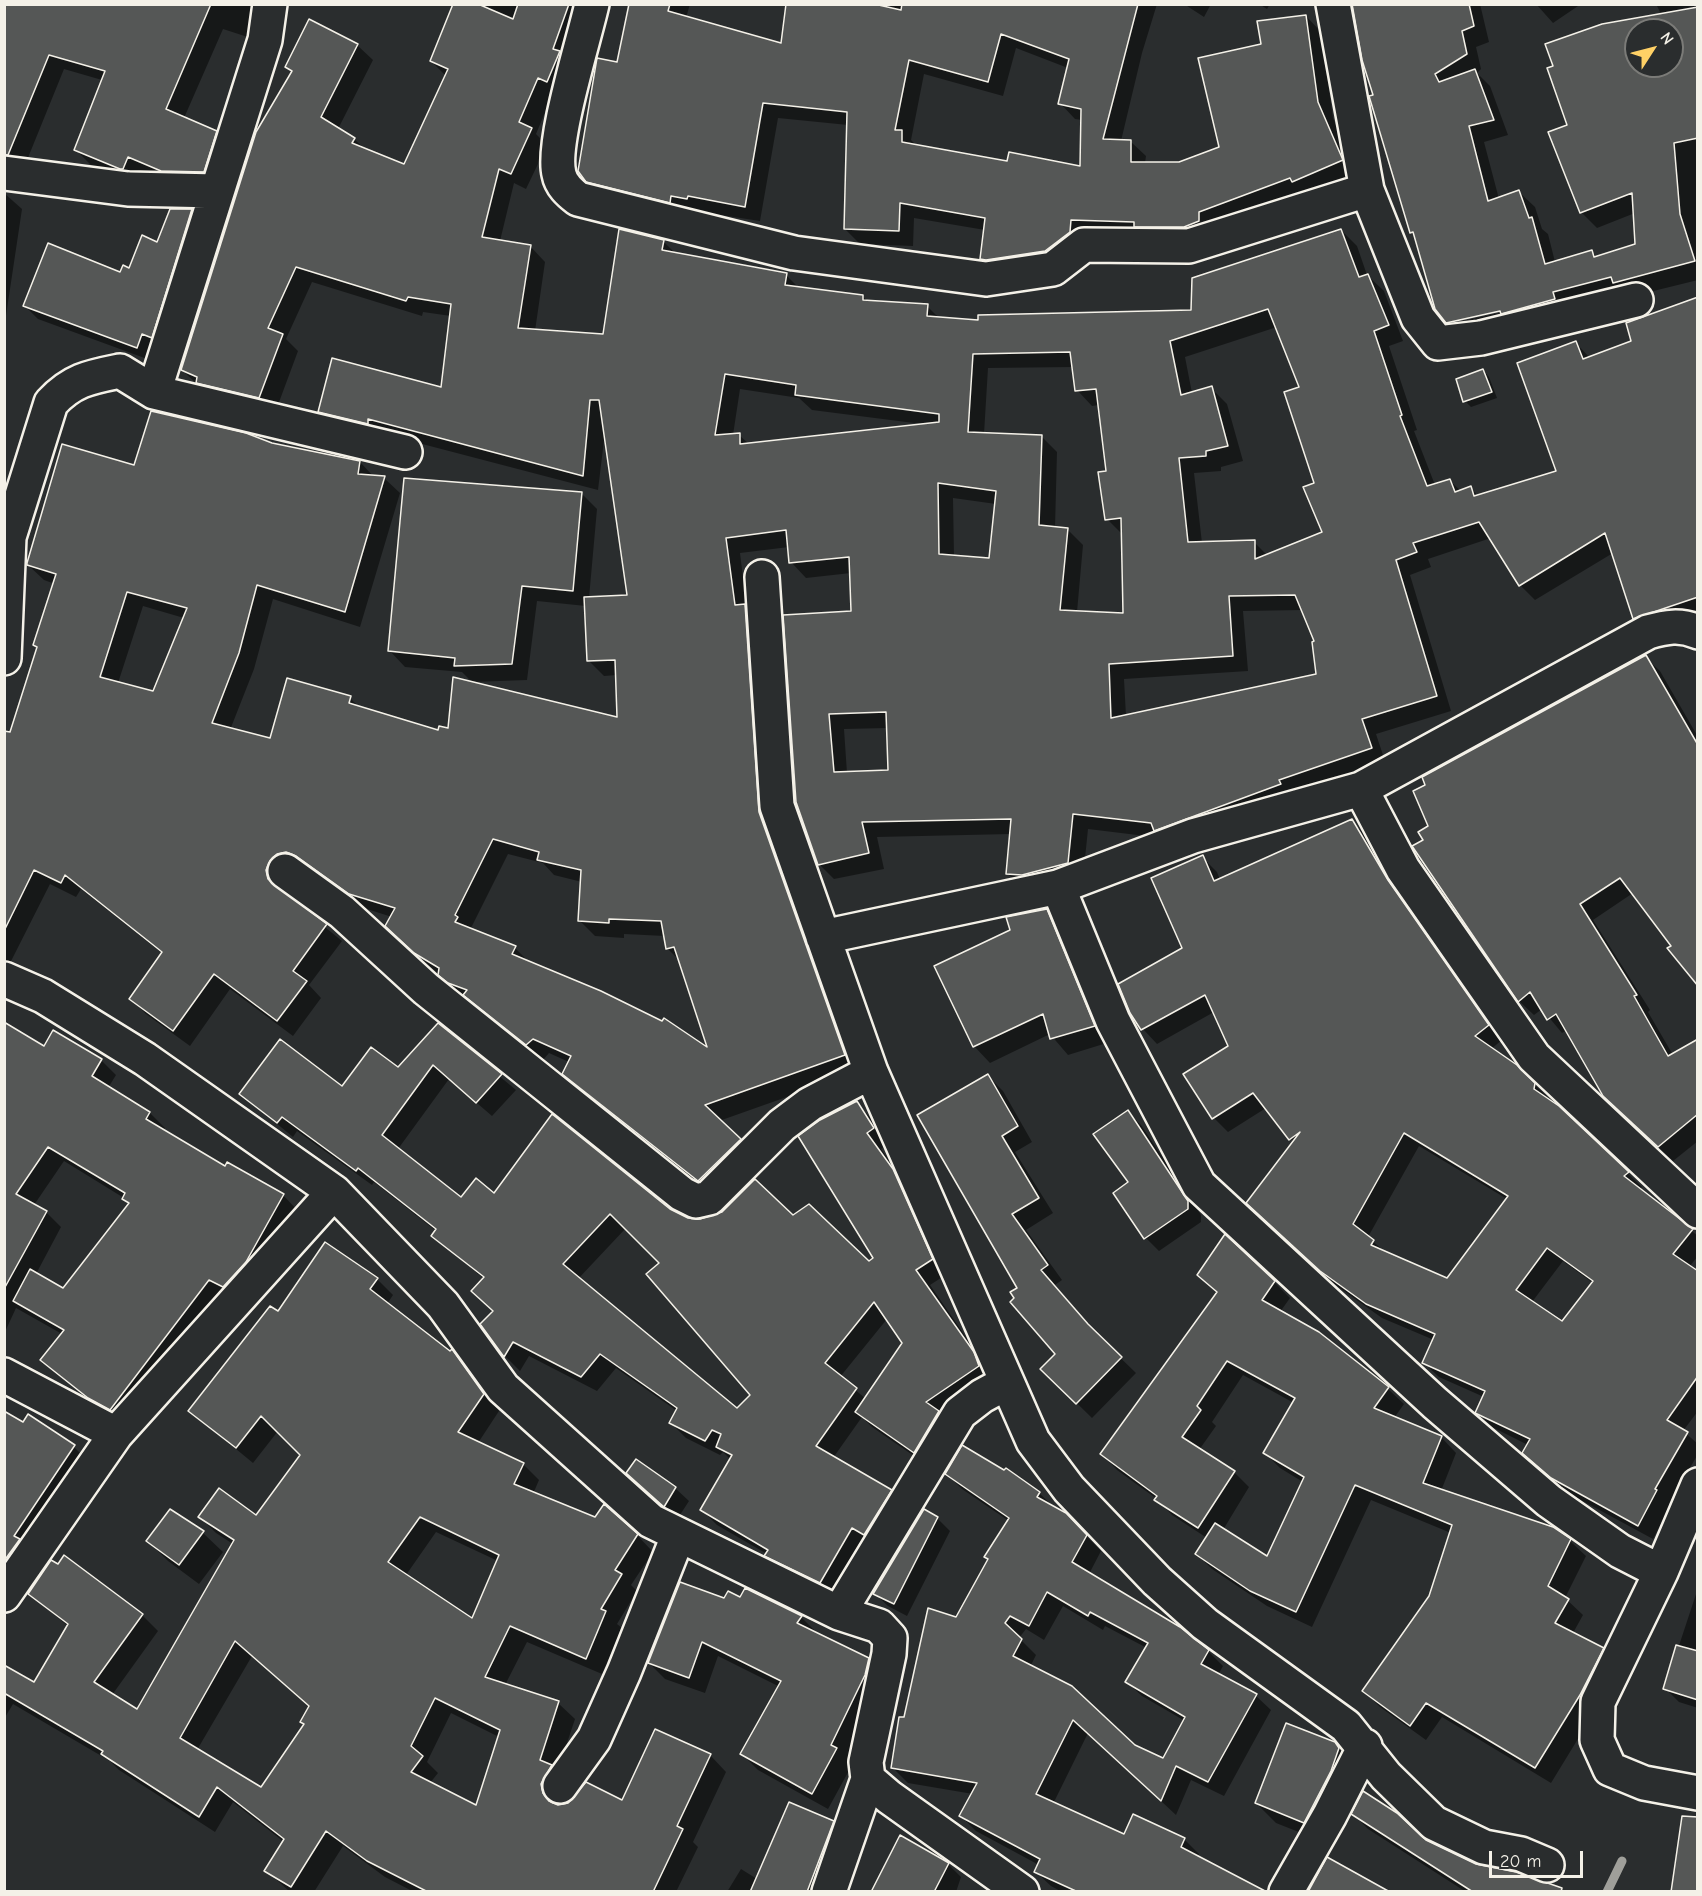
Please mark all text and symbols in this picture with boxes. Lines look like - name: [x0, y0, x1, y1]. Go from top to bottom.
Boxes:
- north arrow: [1624, 18, 1684, 78]
- text: N: [1657, 29, 1677, 48]
- scale bar: [1492, 1839, 1586, 1877]
- text: 20 m: [1500, 1851, 1541, 1872]

